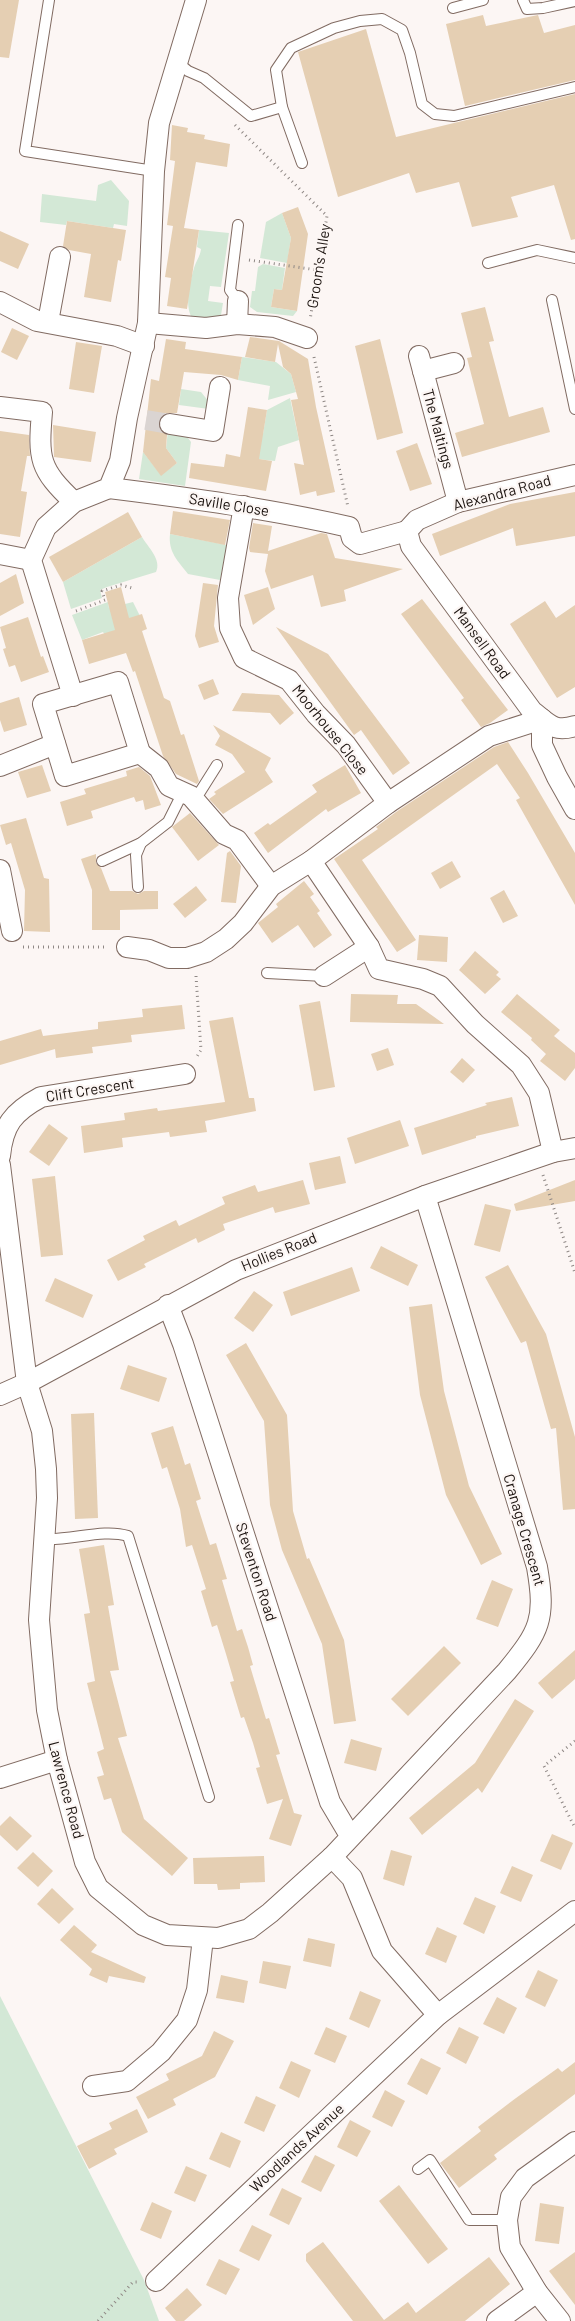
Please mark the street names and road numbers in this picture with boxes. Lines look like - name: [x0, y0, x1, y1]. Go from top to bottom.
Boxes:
- street label: Groom's Alley: [302, 222, 334, 309]
- street label: The Maltings: [420, 387, 458, 471]
- street label: Alexandra Road: [451, 470, 553, 514]
- street label: Saville Close: [188, 489, 271, 519]
- street label: Mansell Road: [451, 603, 515, 682]
- street label: Moorhouse Close: [289, 681, 373, 778]
- street label: Clift Crescent: [44, 1073, 135, 1105]
- street label: Hollies Road: [238, 1228, 319, 1274]
- street label: Cranage Crescent: [500, 1472, 550, 1588]
- street label: Steventon Road: [233, 1520, 281, 1623]
- street label: Lawrence Road: [45, 1739, 89, 1840]
- street label: Woodlands Avenue: [246, 2099, 347, 2196]

